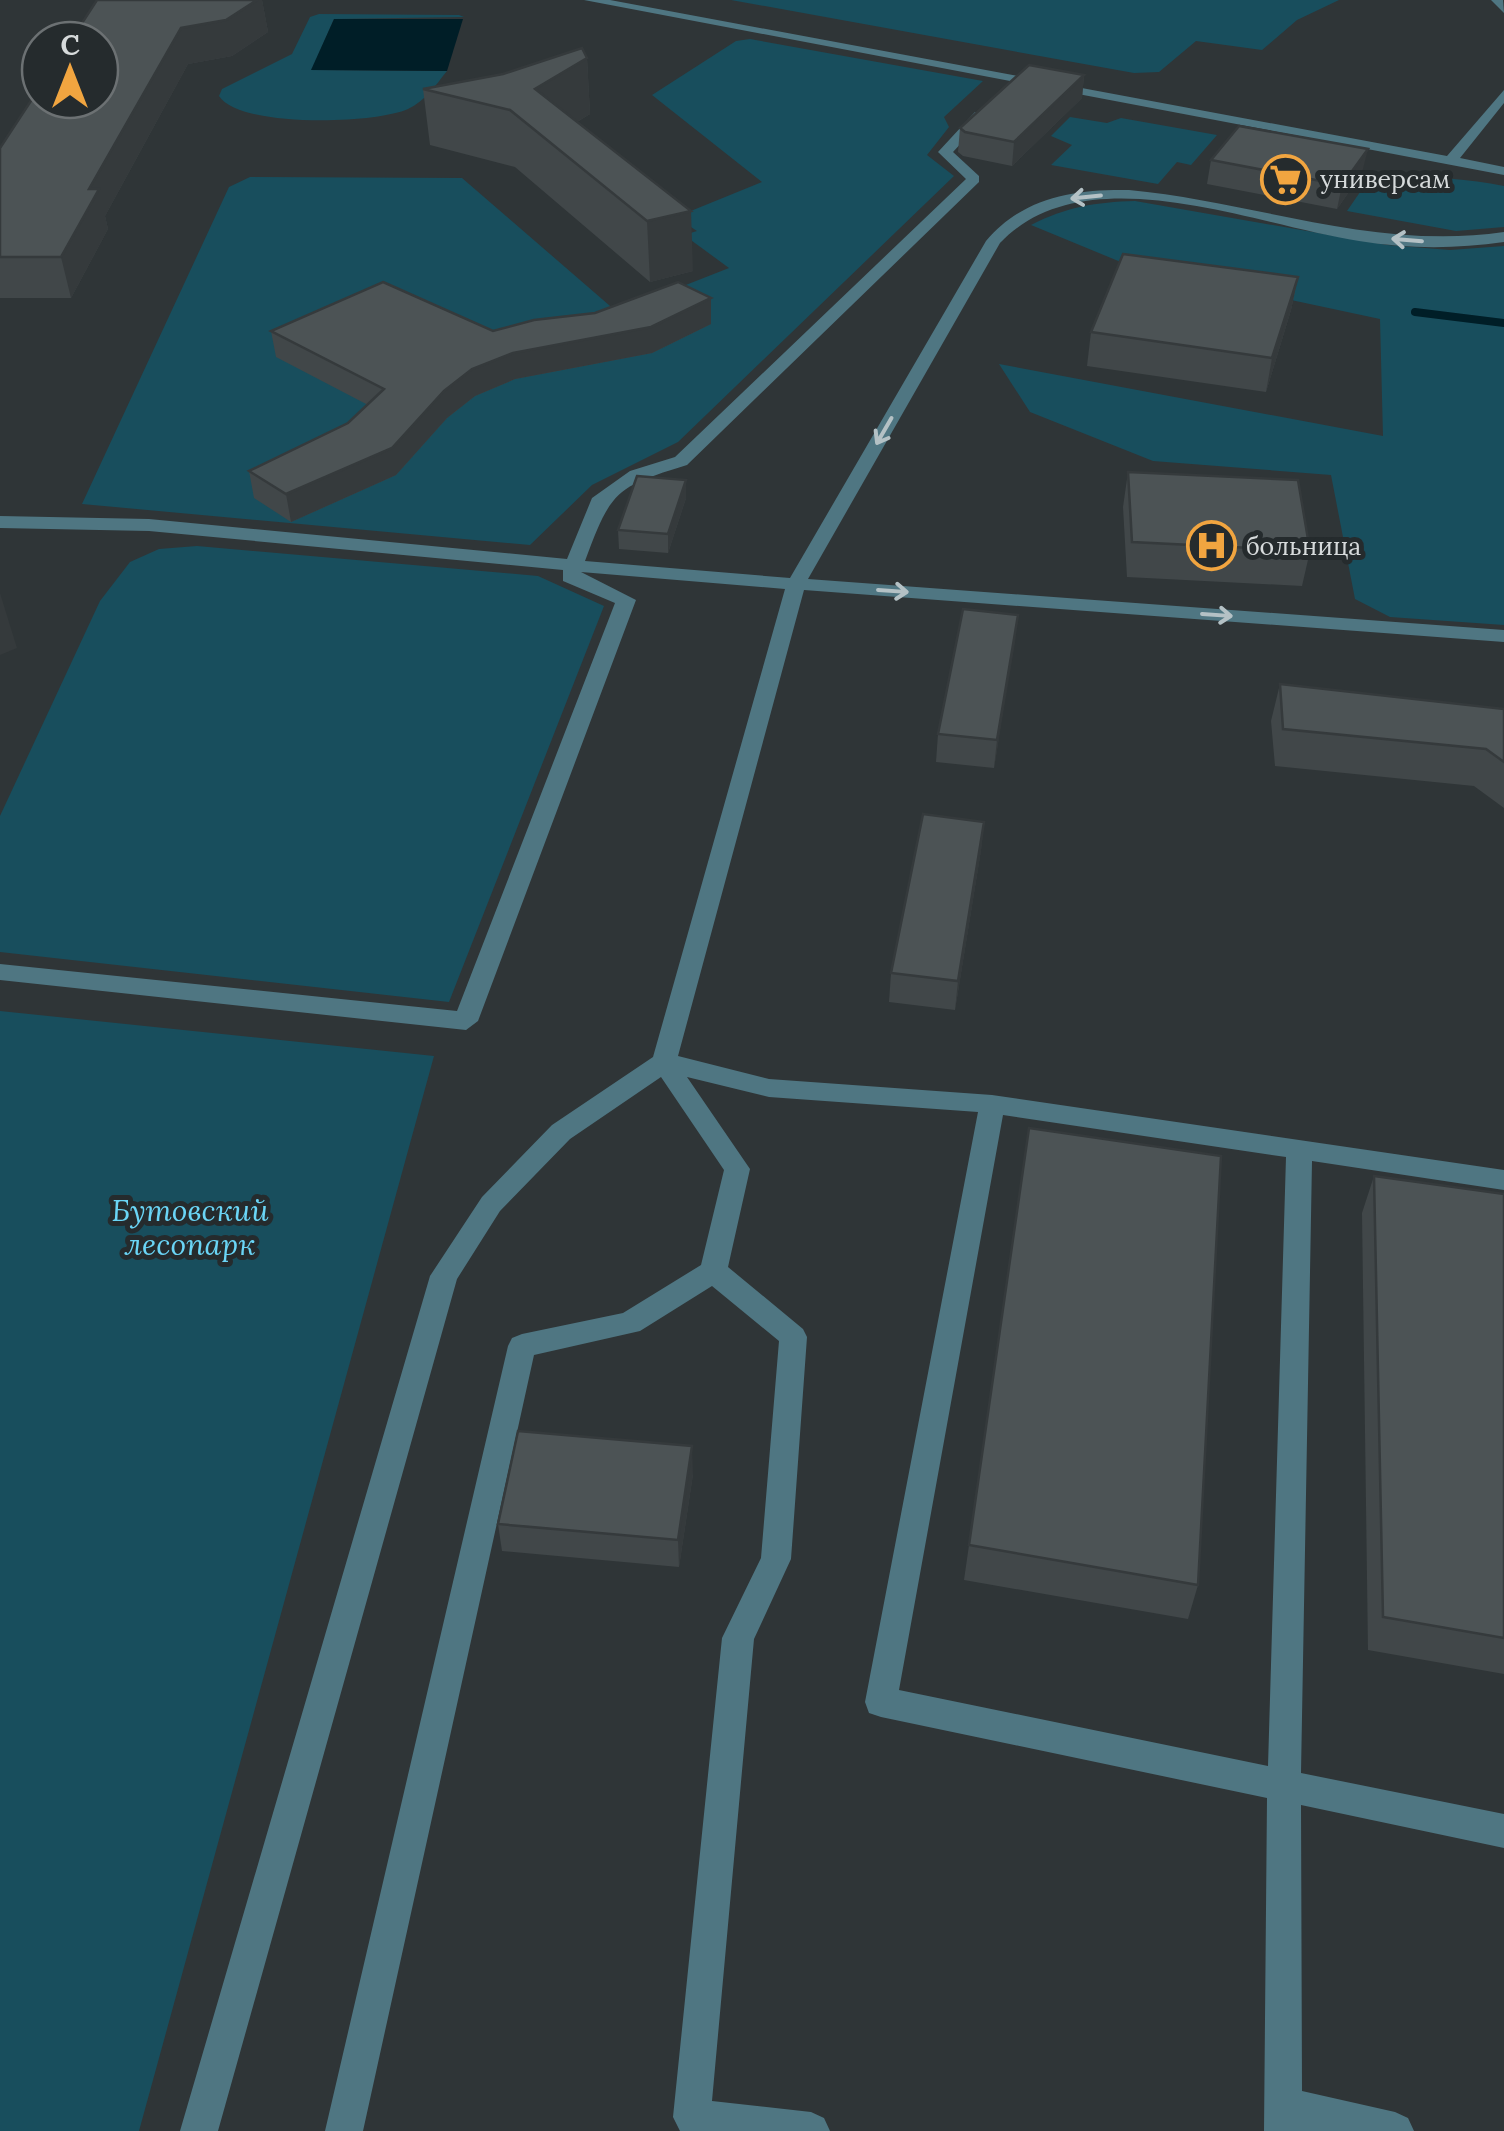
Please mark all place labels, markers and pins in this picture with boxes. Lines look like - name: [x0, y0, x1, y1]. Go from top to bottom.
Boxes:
- supermarket icon: универсам: [1259, 153, 1311, 205]
- place label: универсам: [1320, 163, 1451, 195]
- hospital icon: больница: [1185, 520, 1237, 572]
- place label: больница: [1246, 530, 1361, 562]

